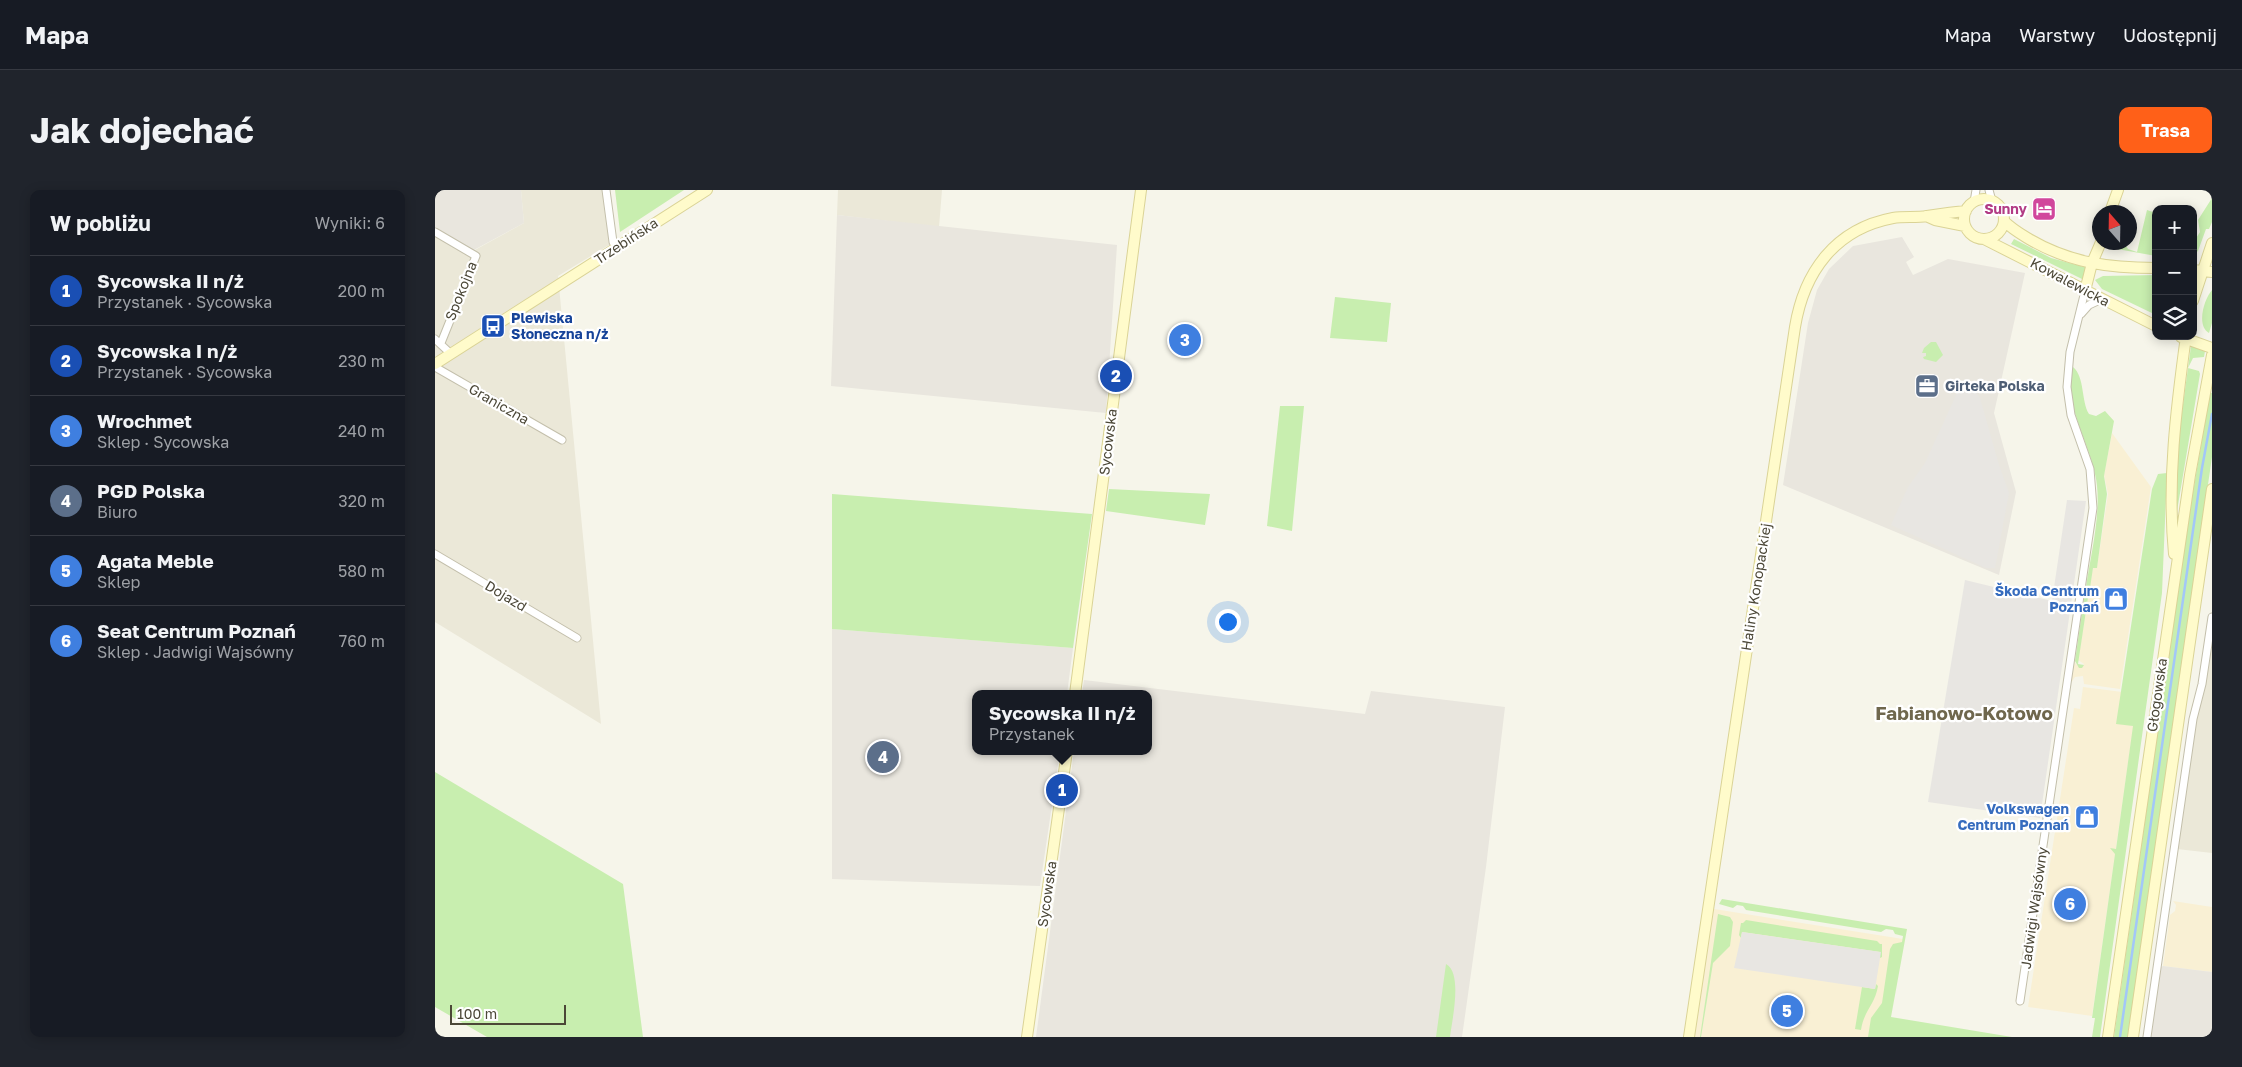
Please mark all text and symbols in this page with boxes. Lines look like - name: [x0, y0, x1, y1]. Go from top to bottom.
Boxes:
- text: Mapa: [25, 20, 89, 49]
- text: Mapa: [1944, 24, 1991, 46]
- text: Warstwy: [2019, 24, 2095, 46]
- text: Udostępnij: [2123, 24, 2217, 46]
- button: Trasa: [2119, 107, 2212, 153]
- text: Jak dojechać: [30, 109, 254, 151]
- hotel icon: Sunny: [2031, 196, 2057, 222]
- place label: Sunny: [1984, 200, 2028, 217]
- north arrow: [2092, 205, 2137, 250]
- map controls: [2152, 205, 2197, 340]
- button: +: [2152, 205, 2197, 250]
- text: W pobliżu: [50, 210, 151, 236]
- text: Wyniki: 6: [315, 213, 385, 233]
- street label: Trzebińska: [591, 214, 661, 267]
- button: −: [2152, 250, 2197, 295]
- street label: Kowalewicka: [2028, 254, 2113, 310]
- street label: Spokojna: [441, 259, 480, 323]
- text: Sycowska II n/ż: [97, 269, 244, 292]
- text: 1: [62, 281, 70, 301]
- text: 200 m: [338, 281, 385, 301]
- text: Przystanek · Sycowska: [97, 292, 272, 312]
- button: layers: [2152, 295, 2197, 340]
- place label: Plewiska Słoneczna n/ż: [511, 309, 608, 342]
- bus stop icon: Plewiska Słoneczna n/ż: [480, 313, 506, 339]
- pin: 3: [1169, 321, 1201, 359]
- text: Sycowska I n/ż: [97, 339, 237, 362]
- text: 2: [61, 351, 71, 371]
- text: 230 m: [338, 351, 385, 371]
- pin: 2: [1100, 357, 1132, 395]
- text: Przystanek · Sycowska: [97, 362, 272, 382]
- office icon: Girteka Polska: [1914, 373, 1940, 399]
- place label: Girteka Polska: [1945, 377, 2045, 394]
- street label: Graniczna: [466, 380, 532, 428]
- street label: Sycowska: [1095, 408, 1120, 476]
- text: Wrochmet: [97, 409, 192, 432]
- text: 3: [61, 421, 71, 441]
- text: 240 m: [338, 421, 385, 441]
- text: Sklep · Sycowska: [97, 432, 229, 452]
- text: PGD Polska: [97, 479, 205, 502]
- text: 4: [61, 491, 71, 511]
- text: 320 m: [338, 491, 385, 511]
- text: Biuro: [97, 502, 137, 522]
- street label: Haliny Konopackiej: [1737, 522, 1774, 652]
- text: Agata Meble: [97, 549, 214, 572]
- text: 5: [61, 561, 71, 581]
- text: 580 m: [338, 561, 385, 581]
- text: Sklep: [97, 572, 140, 592]
- street label: Dojazd: [482, 577, 530, 615]
- place label: Škoda Centrum Poznań: [1995, 582, 2099, 615]
- shop icon: Škoda Centrum Poznań: [2103, 586, 2129, 612]
- your location: [1215, 609, 1241, 635]
- text: Seat Centrum Poznań: [97, 619, 296, 642]
- text: 6: [61, 631, 71, 651]
- text: 760 m: [339, 631, 385, 651]
- text: Sklep · Jadwigi Wajsówny: [97, 642, 294, 662]
- street label: Głogowska: [2143, 657, 2170, 733]
- popup: [972, 690, 1152, 755]
- text: Sycowska II n/ż: [989, 701, 1135, 724]
- district label: Fabianowo-Kotowo: [1875, 701, 2053, 724]
- text: Przystanek: [989, 724, 1075, 744]
- pin: 4: [867, 738, 899, 776]
- pin: 1: [1046, 771, 1078, 809]
- place label: Volkswagen Centrum Poznań: [1957, 800, 2069, 833]
- shop icon: Volkswagen Centrum Poznań: [2074, 804, 2100, 830]
- street label: Jadwigi Wajsówny: [2017, 846, 2051, 970]
- street label: Sycowska: [1033, 860, 1060, 928]
- pin: 6: [2054, 885, 2086, 923]
- pin: 5: [1771, 992, 1803, 1030]
- scale bar: [450, 1002, 566, 1025]
- text: 100 m: [457, 1005, 497, 1022]

